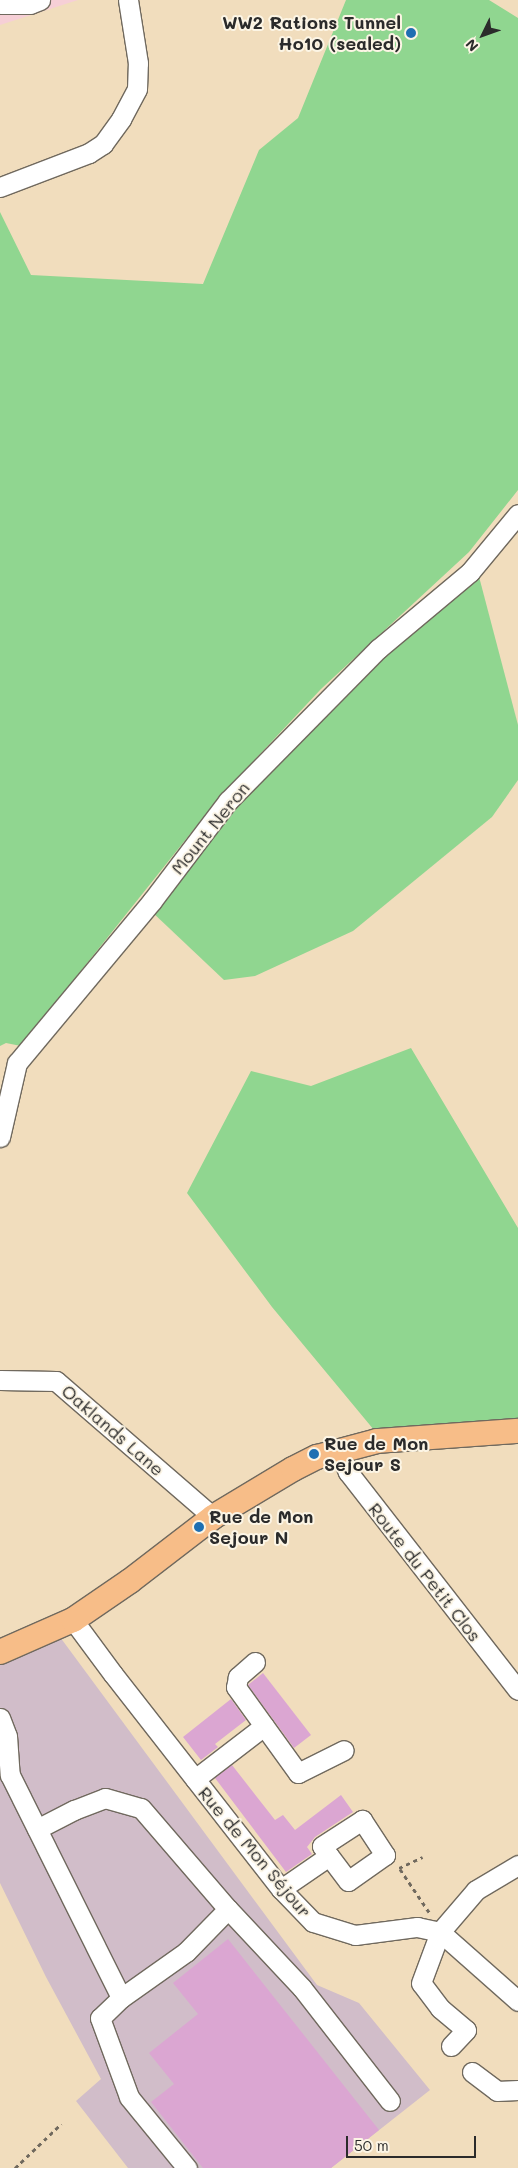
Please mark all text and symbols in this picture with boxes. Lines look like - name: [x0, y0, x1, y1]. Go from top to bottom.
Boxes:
- north arrow: [458, 10, 508, 60]
- place label: WW2 Rations Tunnel Ho10 (sealed): [222, 12, 401, 54]
- marker: WW2 Rations Tunnel Ho10 (sealed): [405, 27, 417, 39]
- text: N: [461, 35, 482, 56]
- street label: Mount Neron: [166, 777, 254, 879]
- street label: Oaklands Lane: [57, 1380, 169, 1480]
- place label: Rue de Mon Sejour S: [324, 1433, 428, 1476]
- marker: Rue de Mon Sejour S: [308, 1448, 320, 1460]
- street label: Route du Petit Clos: [364, 1498, 486, 1646]
- place label: Rue de Mon Sejour N: [209, 1506, 313, 1548]
- marker: Rue de Mon Sejour N: [193, 1521, 205, 1533]
- street label: Rue de Mon Séjour: [194, 1782, 316, 1922]
- scale bar: [348, 2126, 478, 2158]
- text: 50 m: [354, 2135, 389, 2155]

